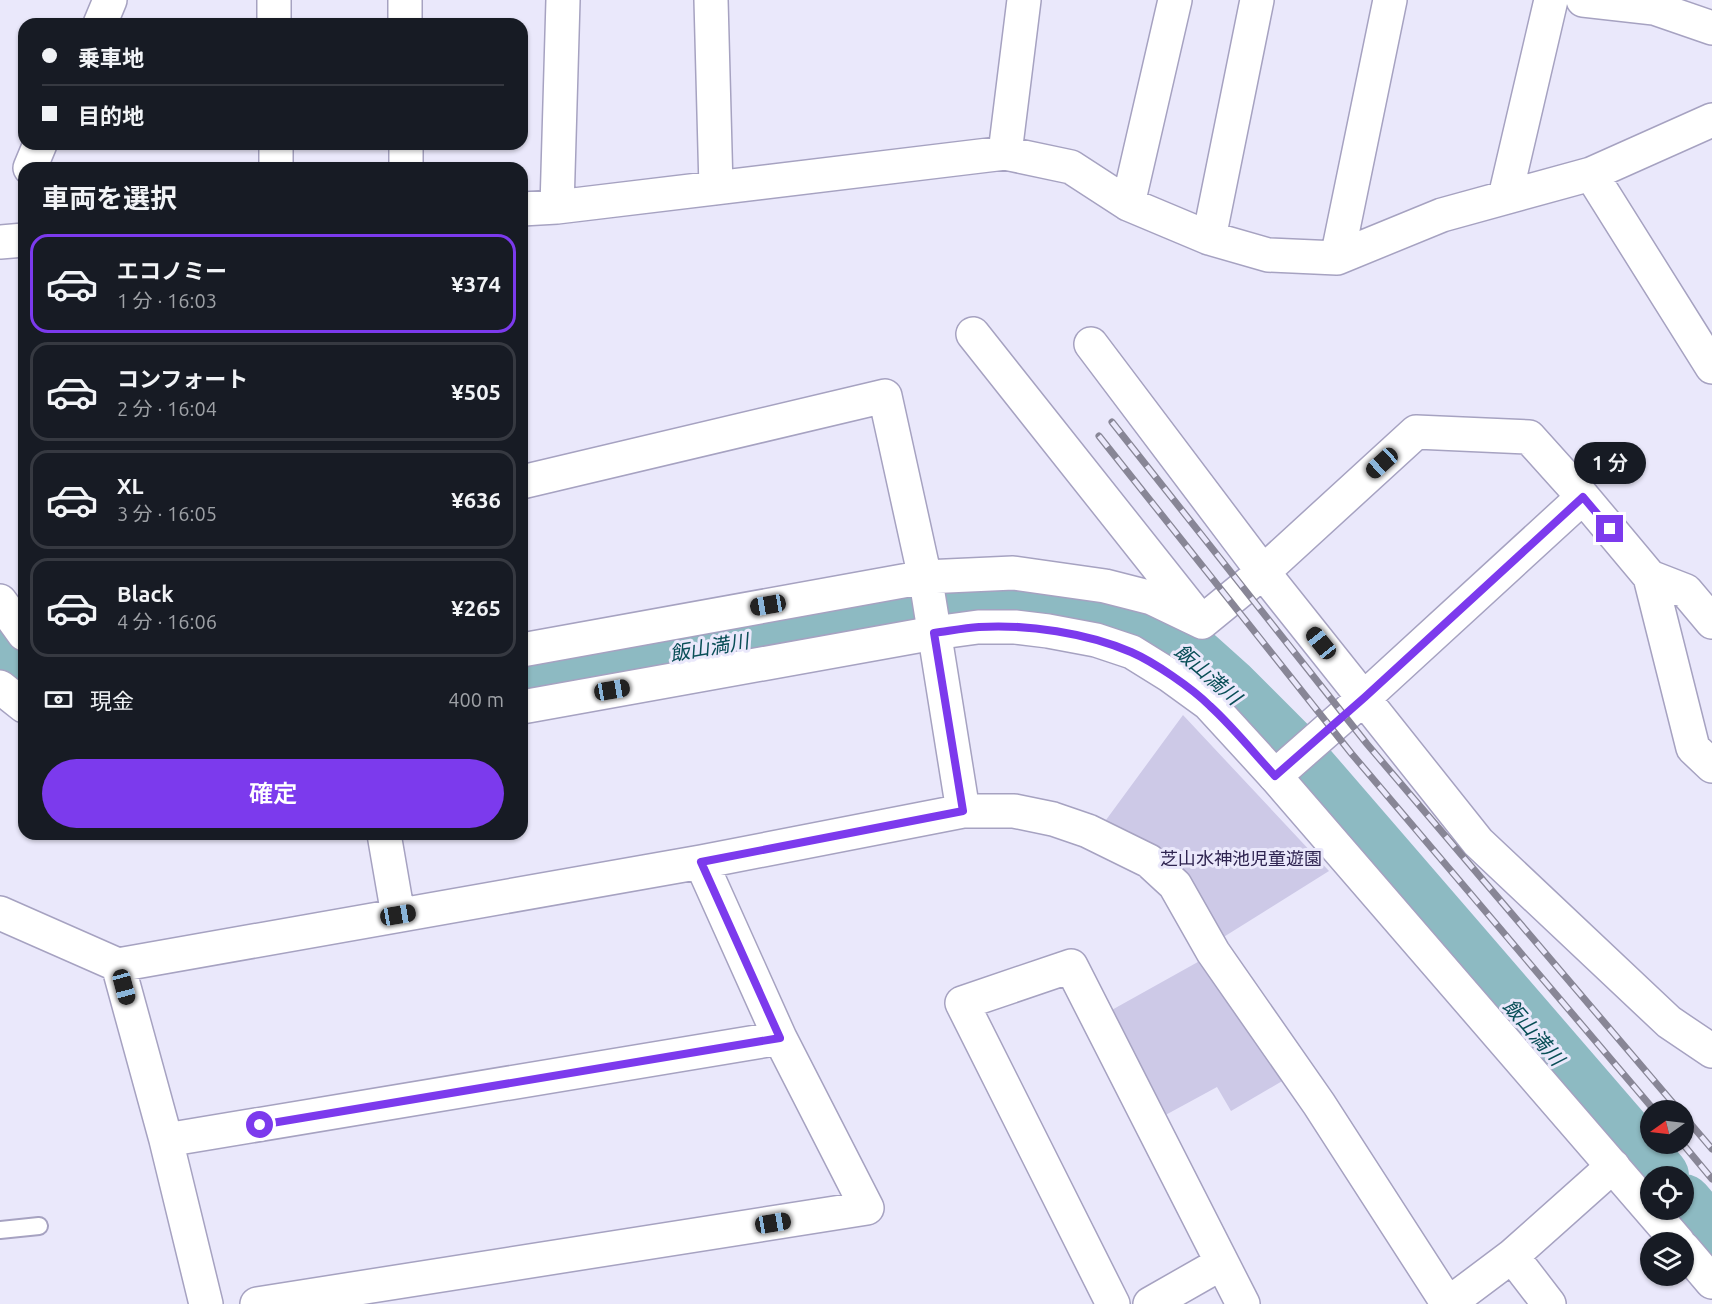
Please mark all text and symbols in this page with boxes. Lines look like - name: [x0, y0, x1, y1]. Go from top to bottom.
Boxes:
- text: 乗車地: [78, 45, 144, 70]
- text: 目的地: [78, 103, 144, 128]
- text: 車両を選択: [42, 183, 177, 213]
- icon: car: [45, 257, 99, 311]
- text: エコノミー: [117, 258, 227, 283]
- text: ¥374: [451, 271, 501, 296]
- text: 1 分 · 16:03: [117, 289, 217, 312]
- icon: car: [45, 365, 99, 419]
- text: コンフォート: [117, 366, 248, 391]
- text: ¥505: [451, 379, 501, 404]
- text: 2 分 · 16:04: [117, 397, 217, 420]
- callout: 1 分: [1574, 442, 1646, 484]
- car: [1363, 444, 1401, 482]
- text: 1 分: [1592, 451, 1628, 474]
- icon: car: [45, 473, 99, 527]
- text: XL: [117, 473, 144, 498]
- text: ¥636: [451, 487, 501, 512]
- text: 3 分 · 16:05: [117, 502, 217, 525]
- route end: [1596, 515, 1623, 542]
- icon: car: [45, 581, 99, 635]
- text: Black: [117, 581, 174, 606]
- car: [749, 593, 787, 617]
- text: ¥265: [451, 595, 501, 620]
- text: 4 分 · 16:06: [117, 610, 217, 633]
- car: [1303, 623, 1339, 663]
- water label: 飯山満川: [668, 628, 752, 665]
- water label: 飯山満川: [1170, 639, 1247, 710]
- car: [593, 678, 631, 702]
- icon: cash: [42, 683, 75, 716]
- text: 現金: [90, 688, 134, 713]
- text: 400 m: [448, 688, 504, 711]
- button: 確定: [42, 759, 504, 828]
- park label: 芝山水神池児童遊園: [1160, 848, 1322, 868]
- car: [379, 903, 417, 927]
- car: [111, 967, 137, 1007]
- water label: 飯山満川: [1499, 994, 1570, 1071]
- north arrow: [1640, 1100, 1694, 1154]
- map controls: [1640, 1100, 1694, 1286]
- route start: [246, 1111, 273, 1138]
- button: locate: [1640, 1166, 1694, 1220]
- car: [754, 1211, 792, 1235]
- button: layers: [1640, 1232, 1694, 1286]

